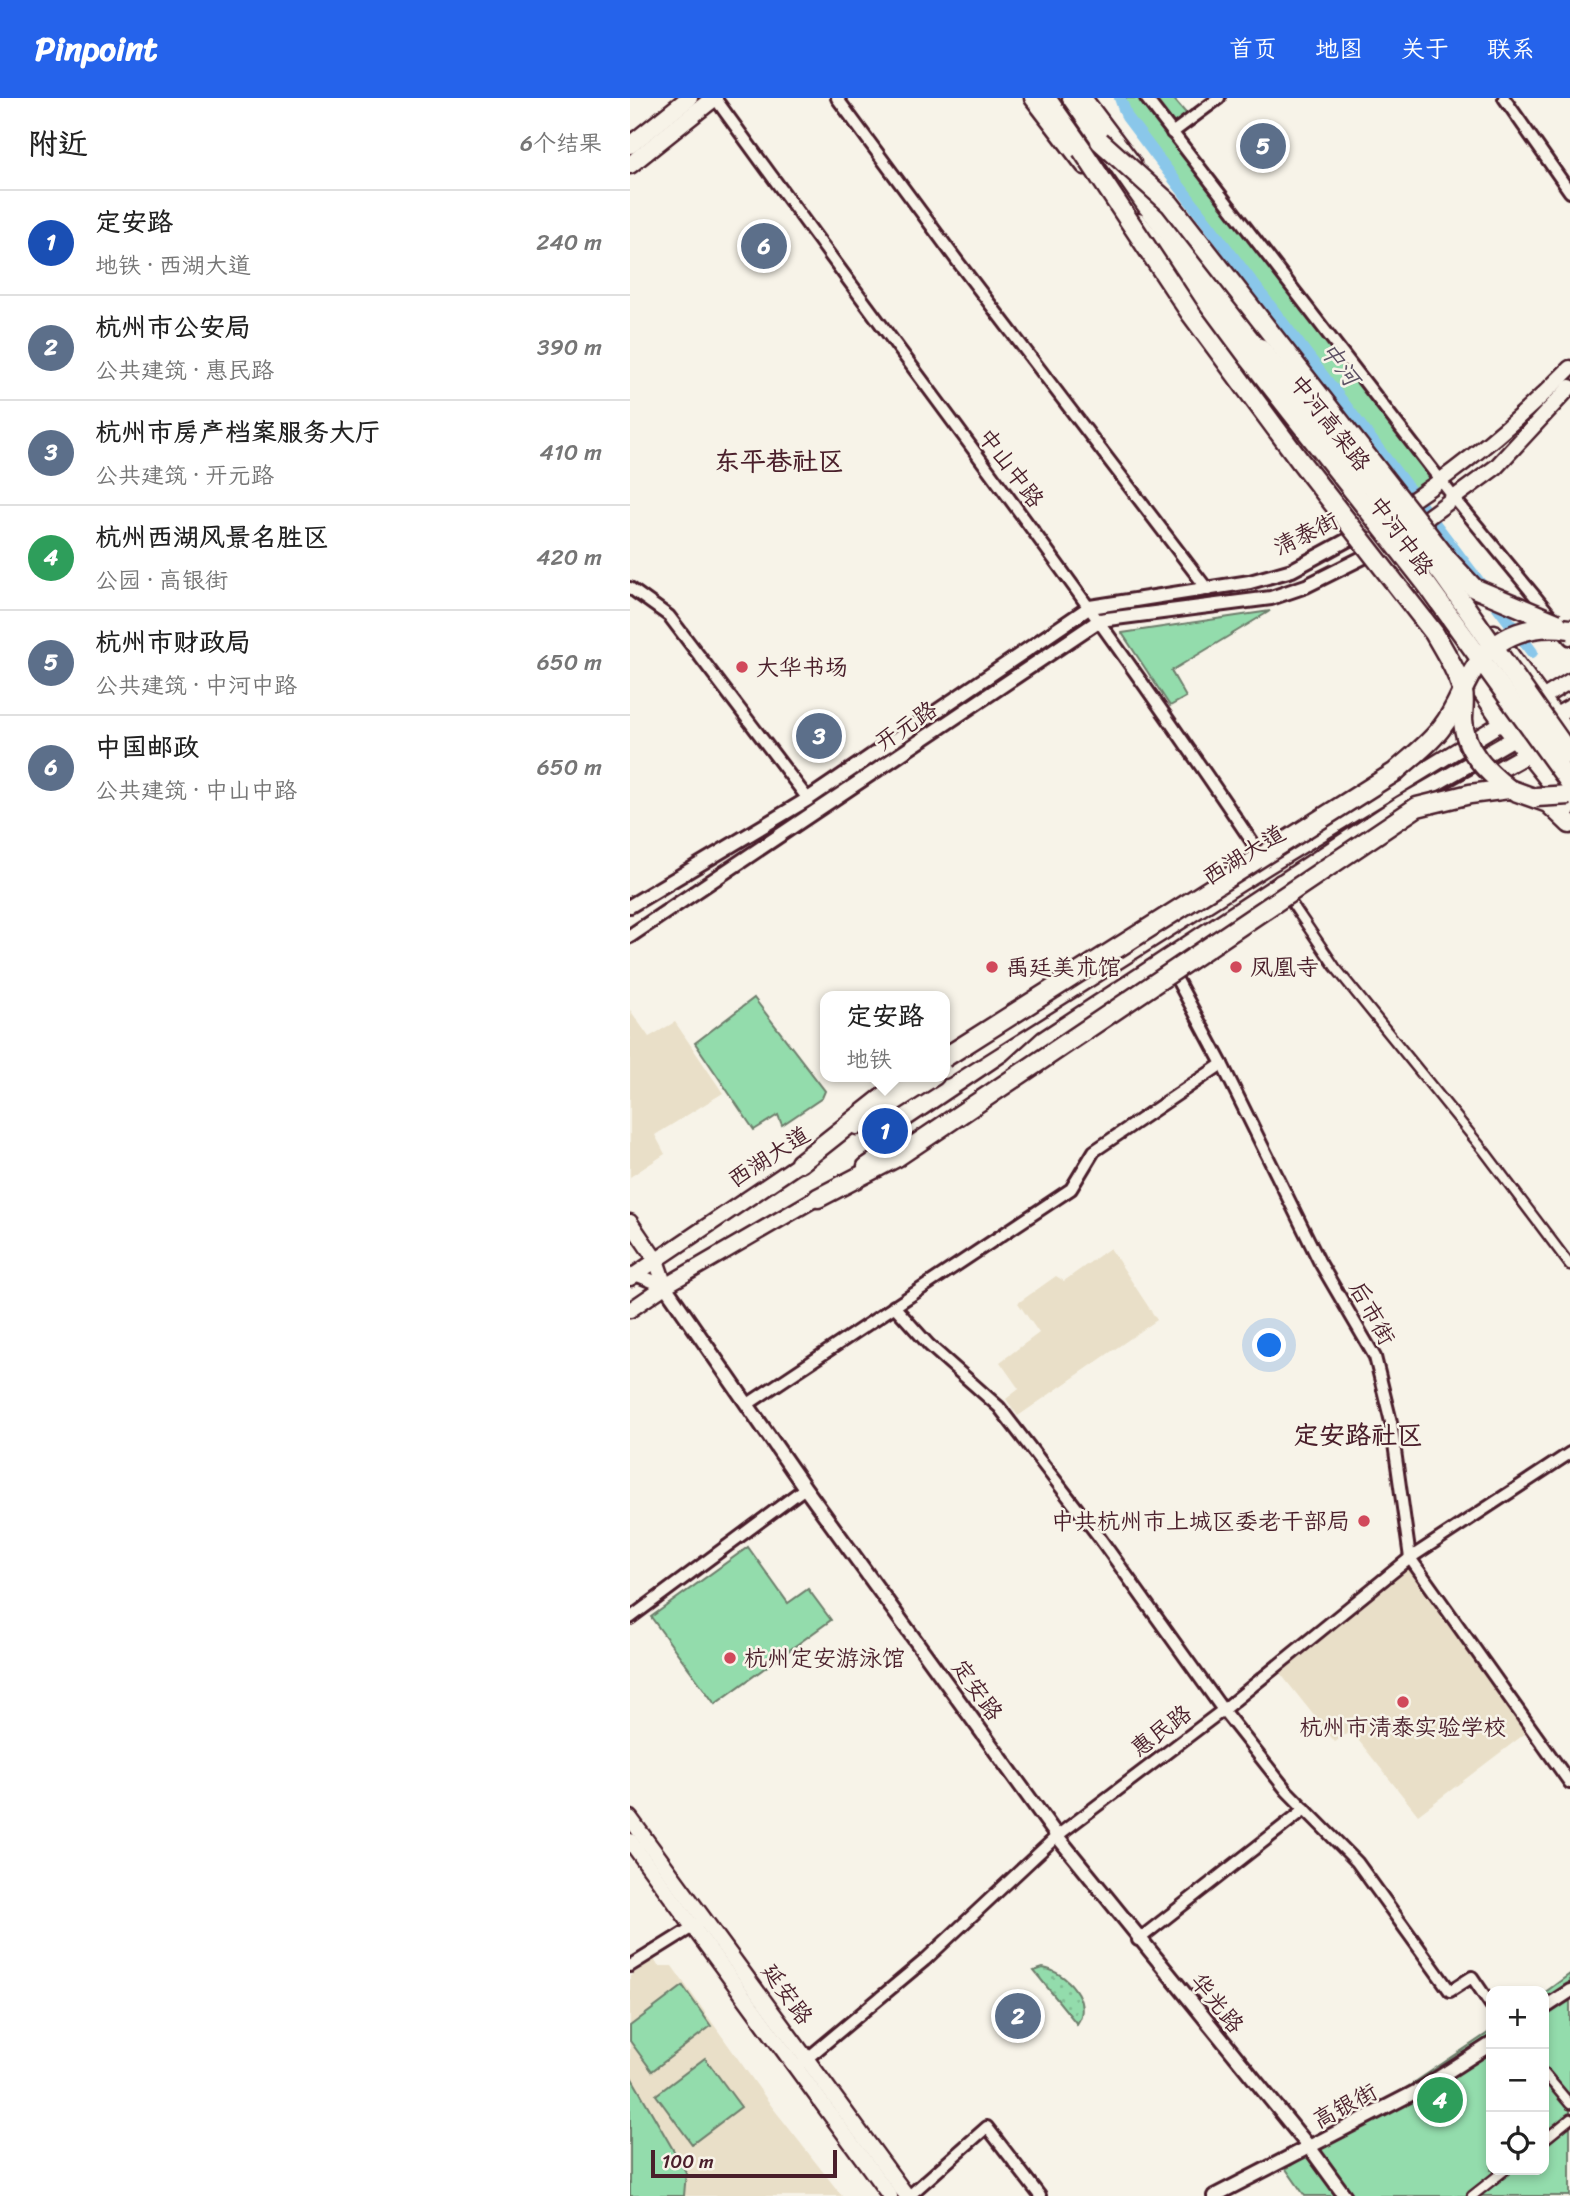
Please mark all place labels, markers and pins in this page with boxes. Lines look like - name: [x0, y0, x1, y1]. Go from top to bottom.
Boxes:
- pin: 5: [1240, 120, 1286, 172]
- pin: 6: [741, 220, 787, 272]
- place label: 大华书场: [756, 647, 848, 688]
- marker: 大华书场: [734, 659, 750, 675]
- pin: 3: [796, 710, 842, 762]
- place label: 禹廷美术馆: [1006, 947, 1121, 988]
- place label: 凤凰寺: [1250, 947, 1319, 988]
- marker: 禹廷美术馆: [984, 959, 1000, 975]
- marker: 凤凰寺: [1228, 959, 1244, 975]
- pin: 1: [862, 1105, 908, 1157]
- place label: 中共杭州市上城区委老干部局: [1051, 1501, 1350, 1542]
- marker: 中共杭州市上城区委老干部局: [1356, 1513, 1372, 1529]
- place label: 杭州定安游泳馆: [744, 1638, 905, 1679]
- marker: 杭州定安游泳馆: [722, 1650, 738, 1666]
- marker: 杭州市清泰实验学校: [1395, 1694, 1411, 1710]
- place label: 杭州市清泰实验学校: [1300, 1707, 1507, 1748]
- pin: 2: [995, 1990, 1041, 2042]
- pin: 4: [1417, 2074, 1463, 2126]

